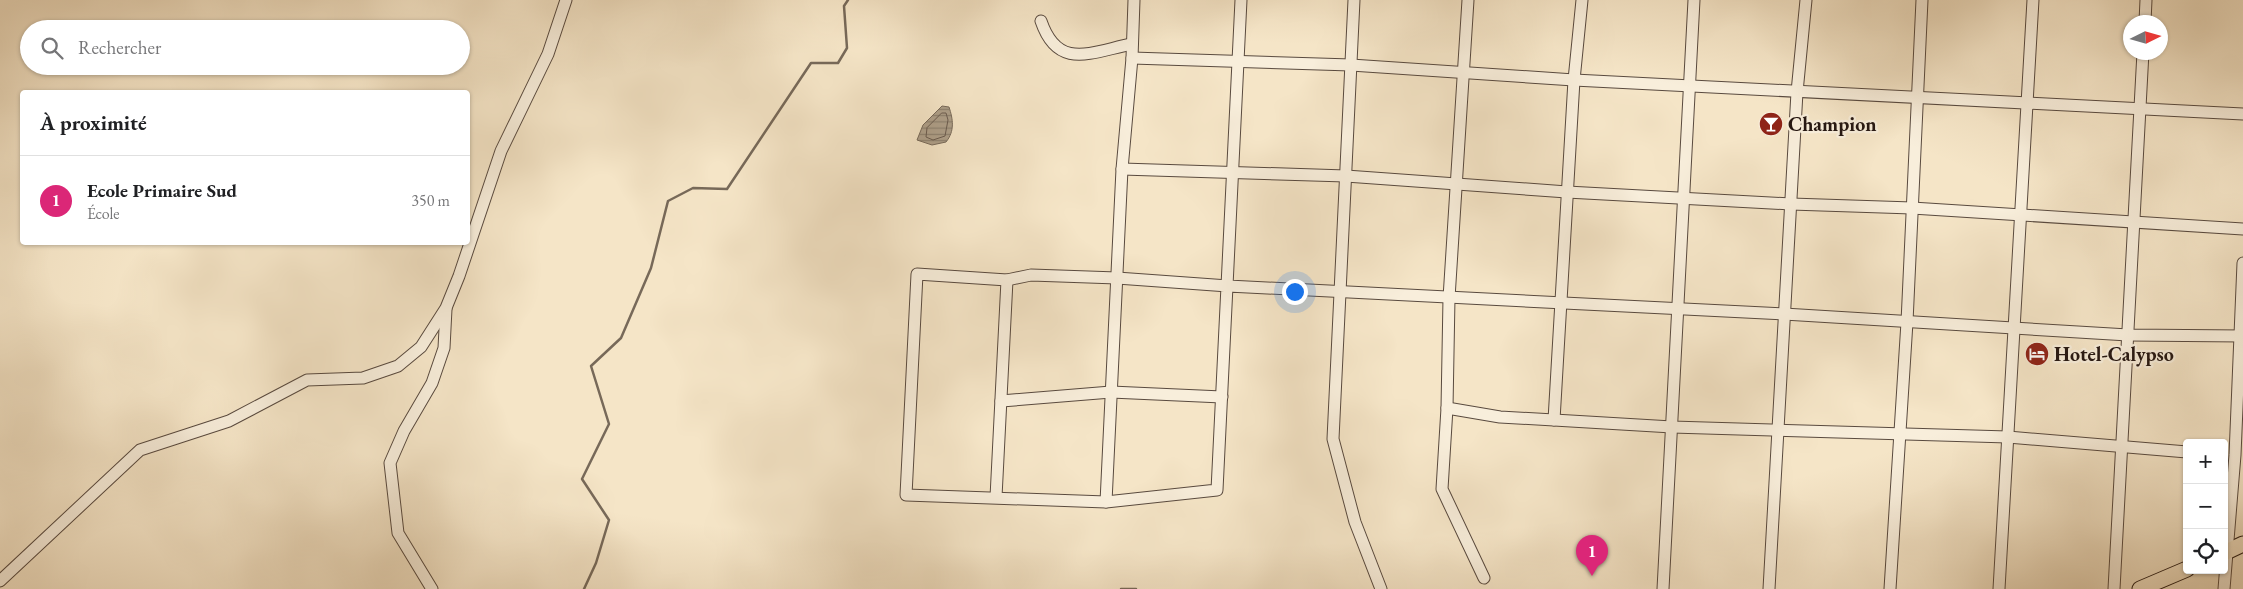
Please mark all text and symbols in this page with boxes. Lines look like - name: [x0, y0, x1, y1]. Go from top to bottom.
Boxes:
- north arrow: [2123, 15, 2168, 60]
- search box: [20, 20, 470, 75]
- icon: search: [38, 34, 66, 62]
- text: Rechercher: [78, 35, 161, 60]
- text: À proximité: [40, 109, 147, 136]
- bar icon: Champion: [1758, 111, 1784, 137]
- place label: Champion: [1788, 111, 1877, 137]
- text: Ecole Primaire Sud: [87, 178, 237, 203]
- text: 1: [52, 190, 60, 211]
- text: 350 m: [411, 190, 450, 211]
- text: École: [87, 203, 120, 224]
- your location: [1282, 279, 1308, 305]
- hotel icon: Hotel-Calypso: [2024, 341, 2050, 367]
- place label: Hotel-Calypso: [2054, 341, 2174, 367]
- map controls: [2183, 439, 2228, 574]
- button: +: [2183, 439, 2228, 484]
- button: −: [2183, 484, 2228, 529]
- button: locate: [2183, 529, 2228, 574]
- pin: 1: [1576, 535, 1608, 576]

